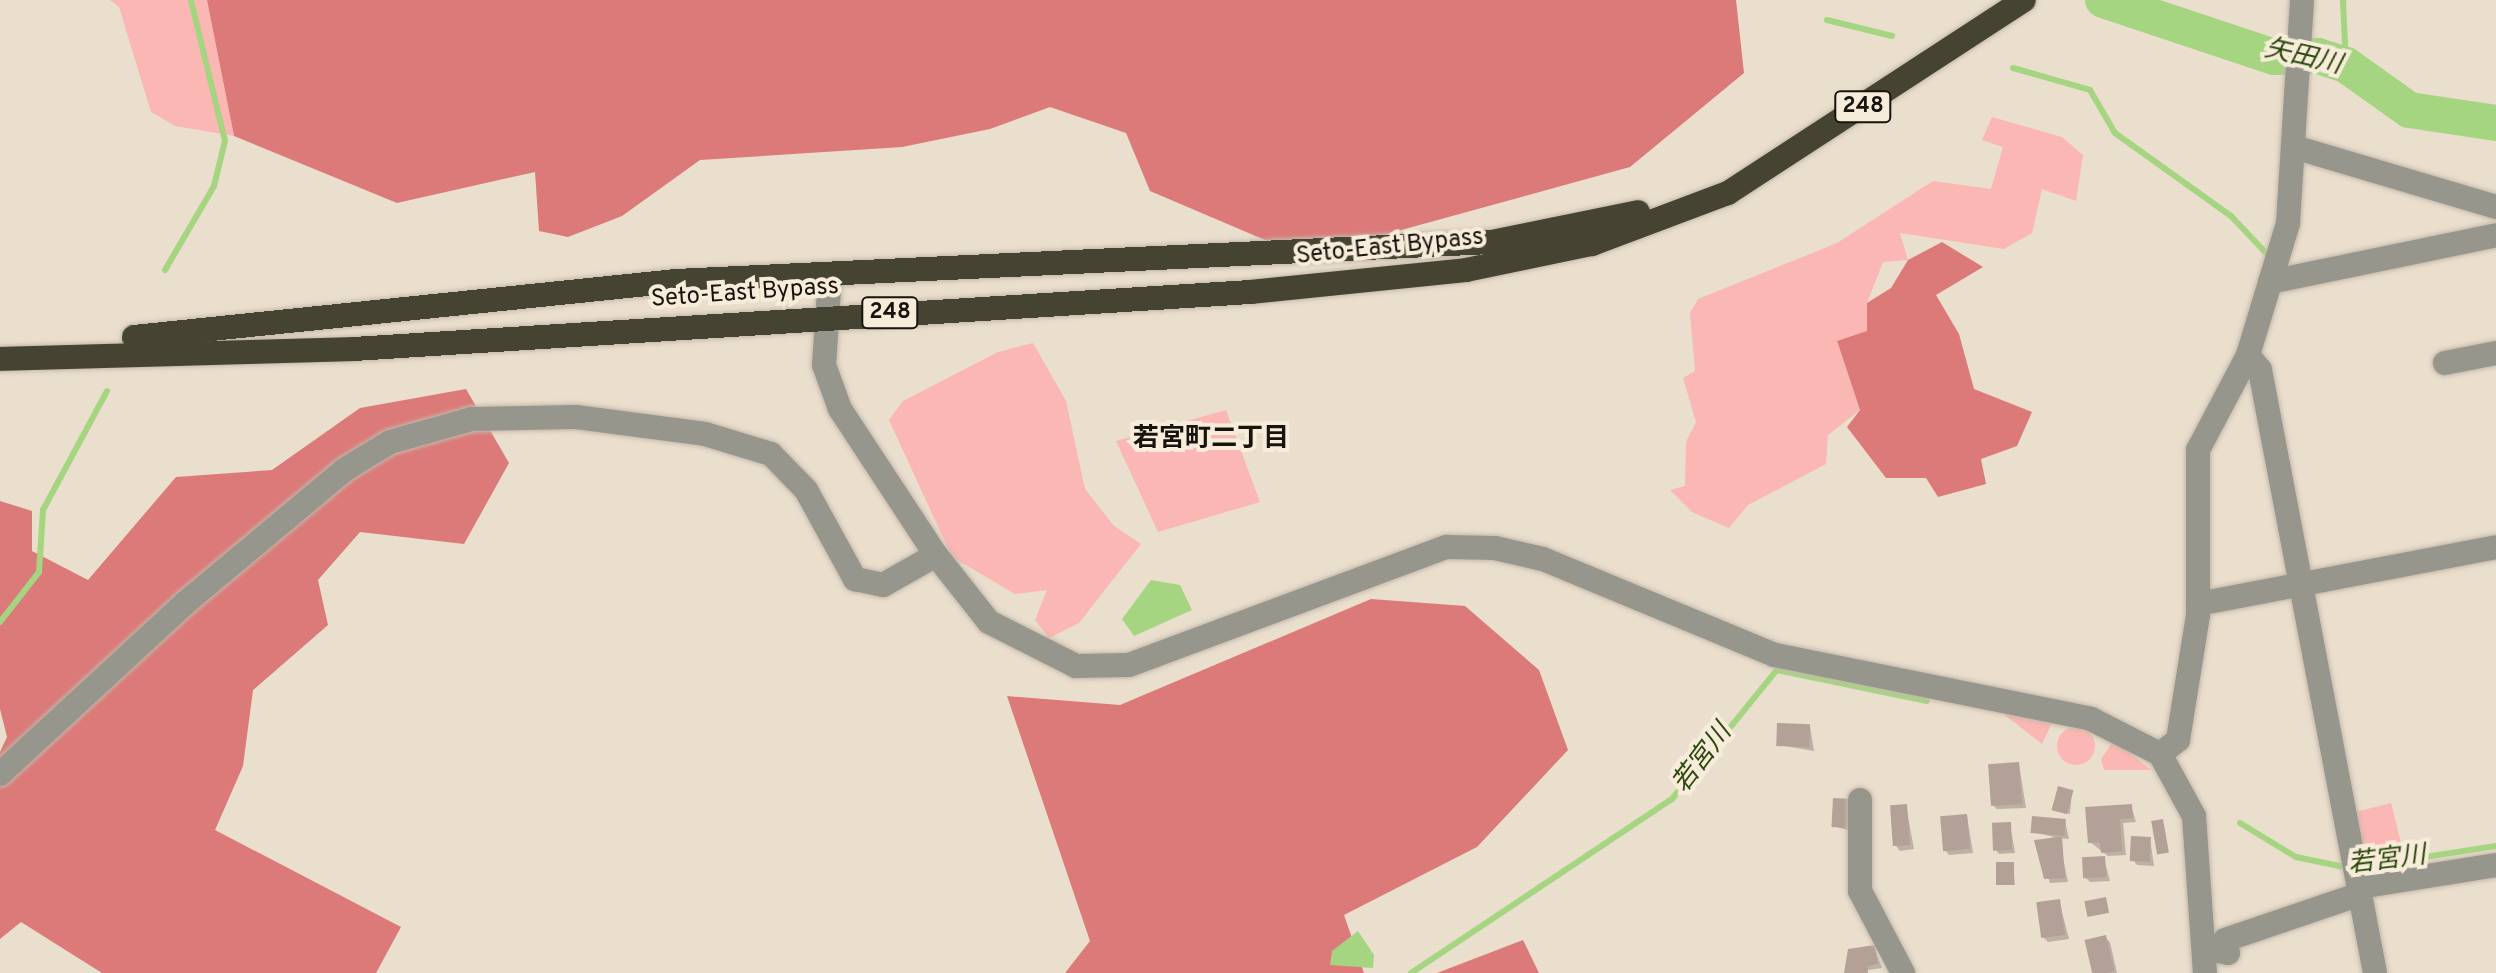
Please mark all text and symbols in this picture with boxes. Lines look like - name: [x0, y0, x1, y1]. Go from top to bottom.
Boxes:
- water label: 矢田川: [2261, 34, 2345, 82]
- road number: 248: [1833, 89, 1893, 125]
- street label: Seto-East Bypass: [1295, 224, 1485, 272]
- street label: Seto-East Bypass: [650, 273, 840, 315]
- road number: 248: [860, 295, 920, 331]
- district label: 若宮町二丁目: [1133, 424, 1289, 456]
- water label: 若宮川: [1667, 718, 1739, 800]
- water label: 若宮川: [2346, 841, 2428, 881]

